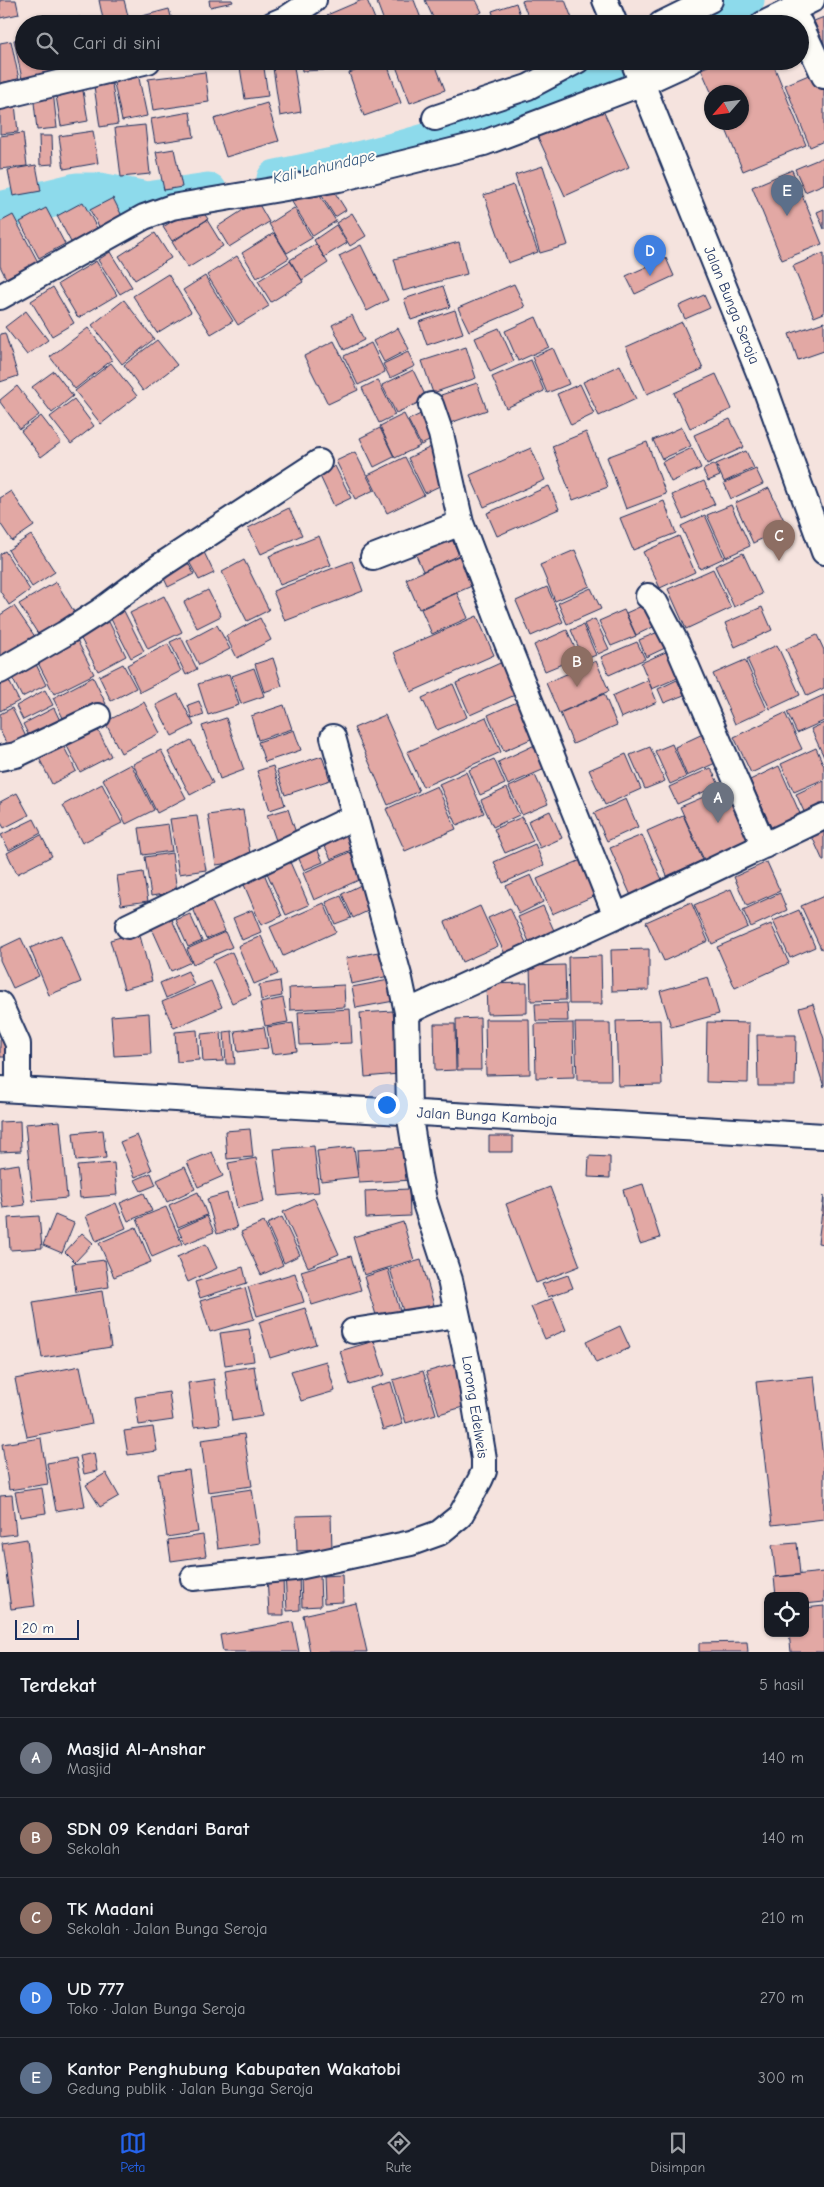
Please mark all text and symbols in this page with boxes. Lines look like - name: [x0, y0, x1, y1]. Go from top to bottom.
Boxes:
- search box: [15, 15, 809, 70]
- icon: search: [33, 29, 61, 57]
- text: Cari di sini: [73, 32, 160, 54]
- north arrow: [704, 85, 749, 130]
- water label: Kali Lahundape: [271, 146, 377, 188]
- pin: E: [771, 175, 803, 216]
- pin: D: [634, 235, 666, 276]
- street label: Jalan Bunga Seroja: [700, 243, 764, 367]
- pin: C: [763, 520, 795, 561]
- pin: B: [561, 646, 593, 687]
- pin: A: [702, 782, 734, 823]
- your location: [374, 1092, 400, 1118]
- street label: Jalan Bunga Kamboja: [416, 1103, 558, 1129]
- street label: Lorong Edelweis: [458, 1354, 492, 1460]
- map controls: [764, 1592, 809, 1637]
- button: locate: [764, 1592, 809, 1637]
- scale bar: [15, 1617, 79, 1640]
- text: 20 m: [22, 1620, 54, 1637]
- text: Terdekat: [20, 1673, 96, 1697]
- text: 5 hasil: [759, 1676, 804, 1694]
- text: Masjid Al-Anshar: [67, 1738, 206, 1760]
- text: A: [32, 1749, 40, 1767]
- text: 140 m: [762, 1749, 804, 1767]
- text: Masjid: [67, 1760, 111, 1778]
- text: SDN 09 Kendari Barat: [67, 1818, 249, 1840]
- text: B: [31, 1829, 41, 1847]
- text: 140 m: [762, 1829, 804, 1847]
- text: Sekolah: [67, 1840, 120, 1858]
- text: TK Madani: [67, 1898, 154, 1920]
- text: C: [31, 1909, 41, 1927]
- text: 210 m: [761, 1909, 804, 1927]
- text: Sekolah · Jalan Bunga Seroja: [67, 1920, 267, 1938]
- text: UD 777: [67, 1978, 124, 2000]
- text: D: [31, 1989, 41, 2007]
- text: 270 m: [760, 1989, 804, 2007]
- text: Toko · Jalan Bunga Seroja: [67, 2000, 246, 2018]
- text: Kantor Penghubung Kabupaten Wakatobi: [67, 2058, 401, 2080]
- text: E: [31, 2069, 41, 2087]
- text: 300 m: [758, 2069, 804, 2087]
- text: Gedung publik · Jalan Bunga Seroja: [67, 2080, 313, 2098]
- tab: Peta: [119, 2129, 147, 2176]
- tab: Rute: [385, 2129, 413, 2176]
- tab: Disimpan: [650, 2129, 705, 2176]

